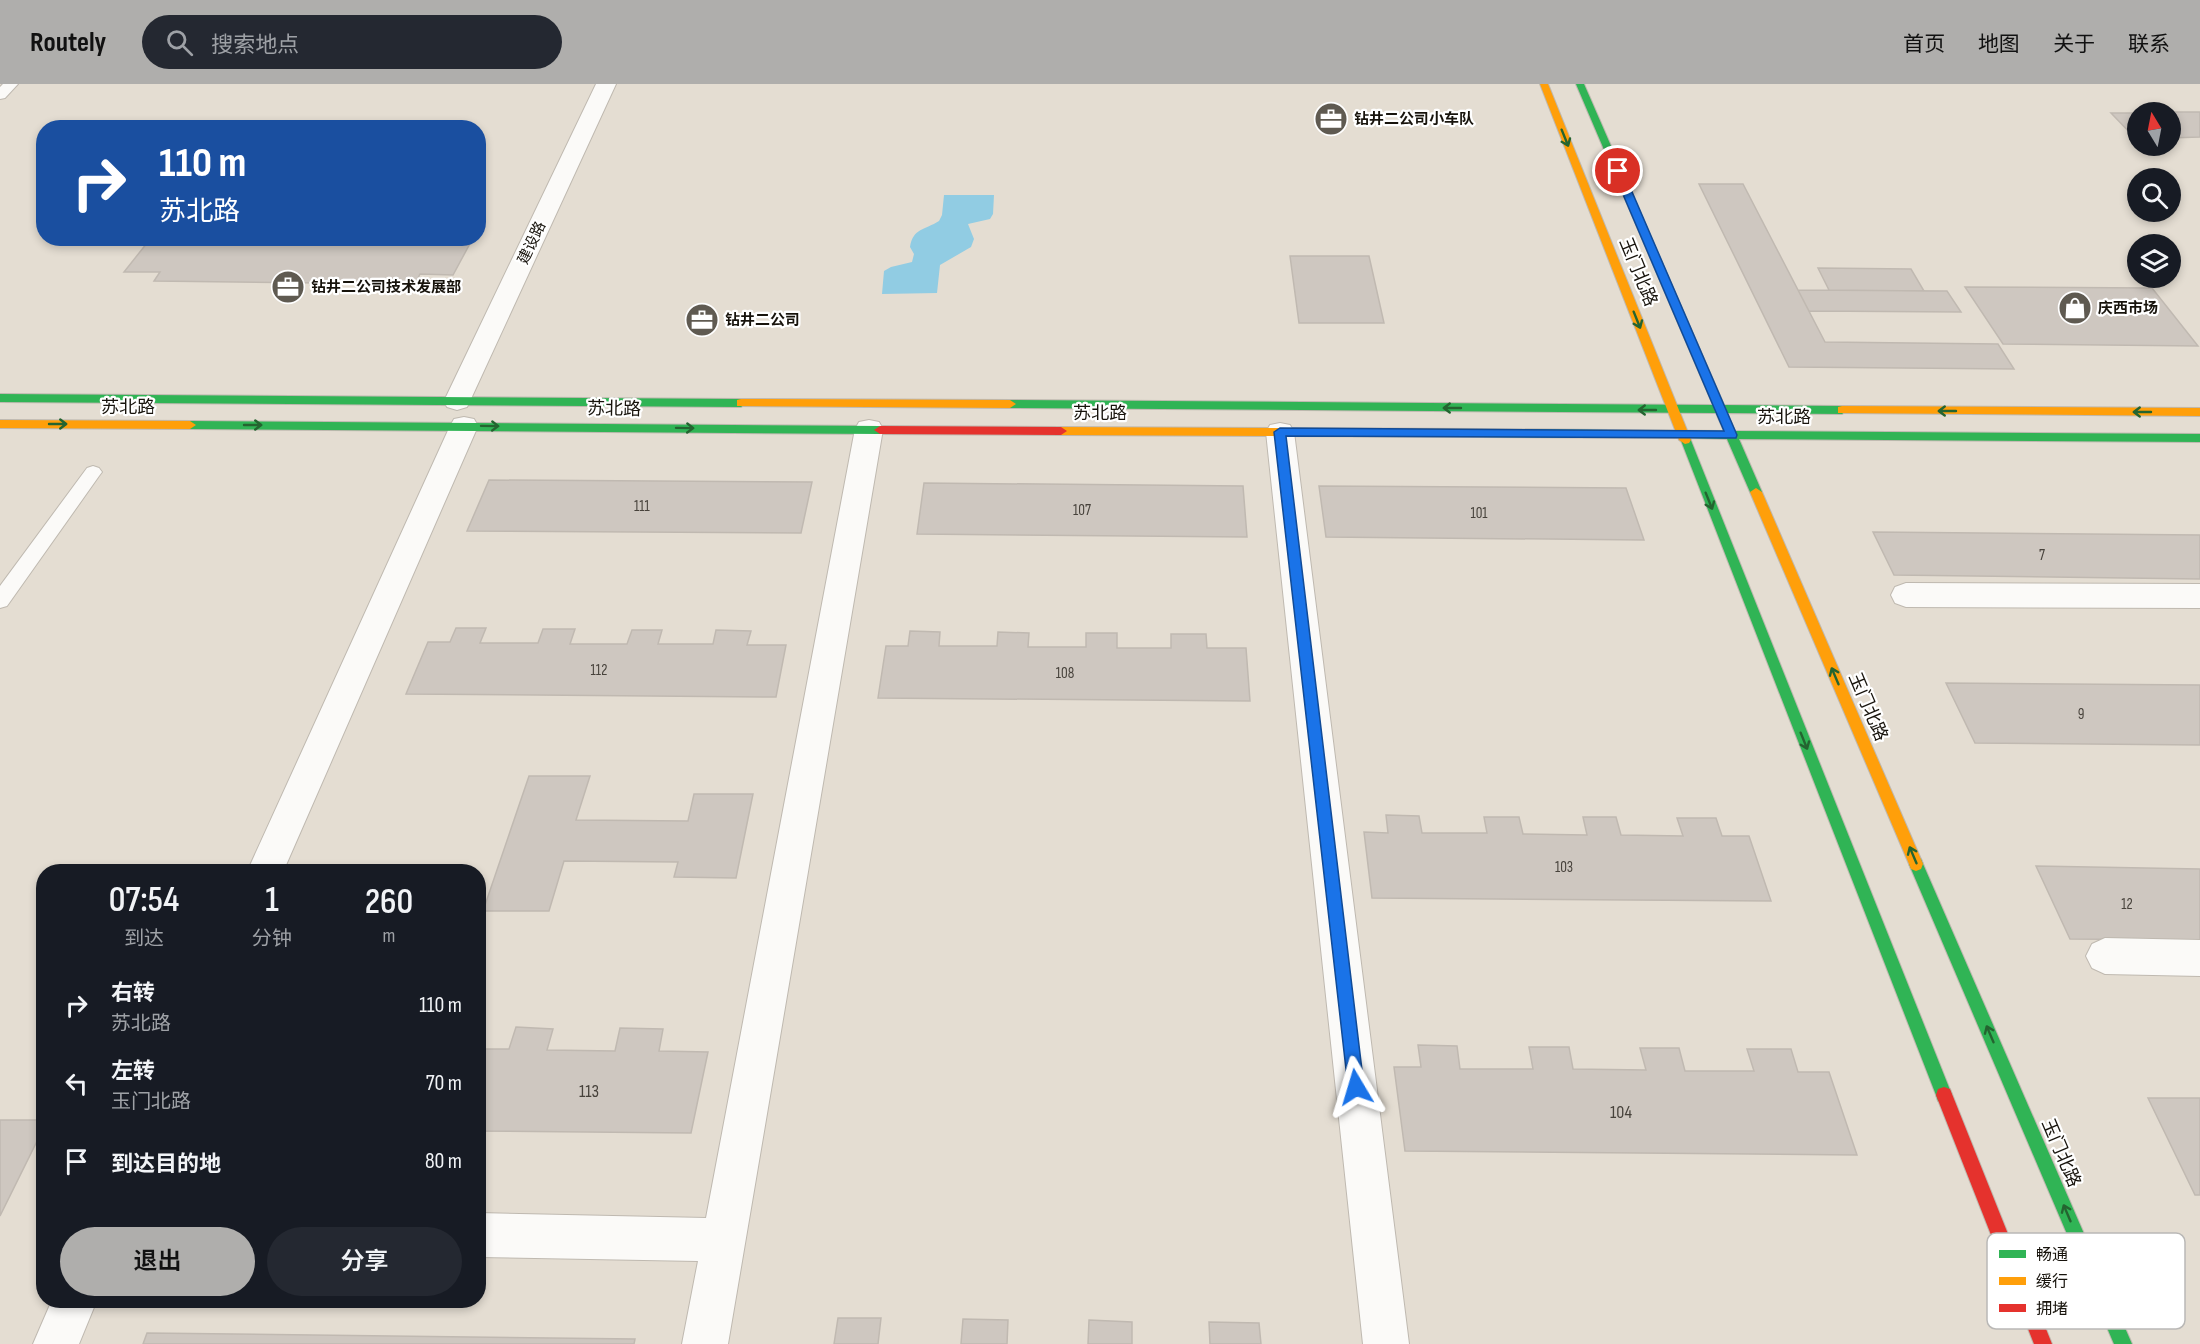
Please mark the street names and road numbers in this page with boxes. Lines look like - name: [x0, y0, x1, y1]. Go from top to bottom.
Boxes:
- street label: 建设路: [514, 219, 550, 267]
- street label: 玉门北路: [1615, 235, 1661, 309]
- street label: 苏北路: [101, 397, 155, 418]
- street label: 苏北路: [587, 398, 641, 420]
- street label: 苏北路: [1073, 403, 1127, 424]
- street label: 苏北路: [1757, 407, 1811, 428]
- street label: 玉门北路: [1844, 670, 1892, 744]
- street label: 玉门北路: [2037, 1116, 2085, 1190]

